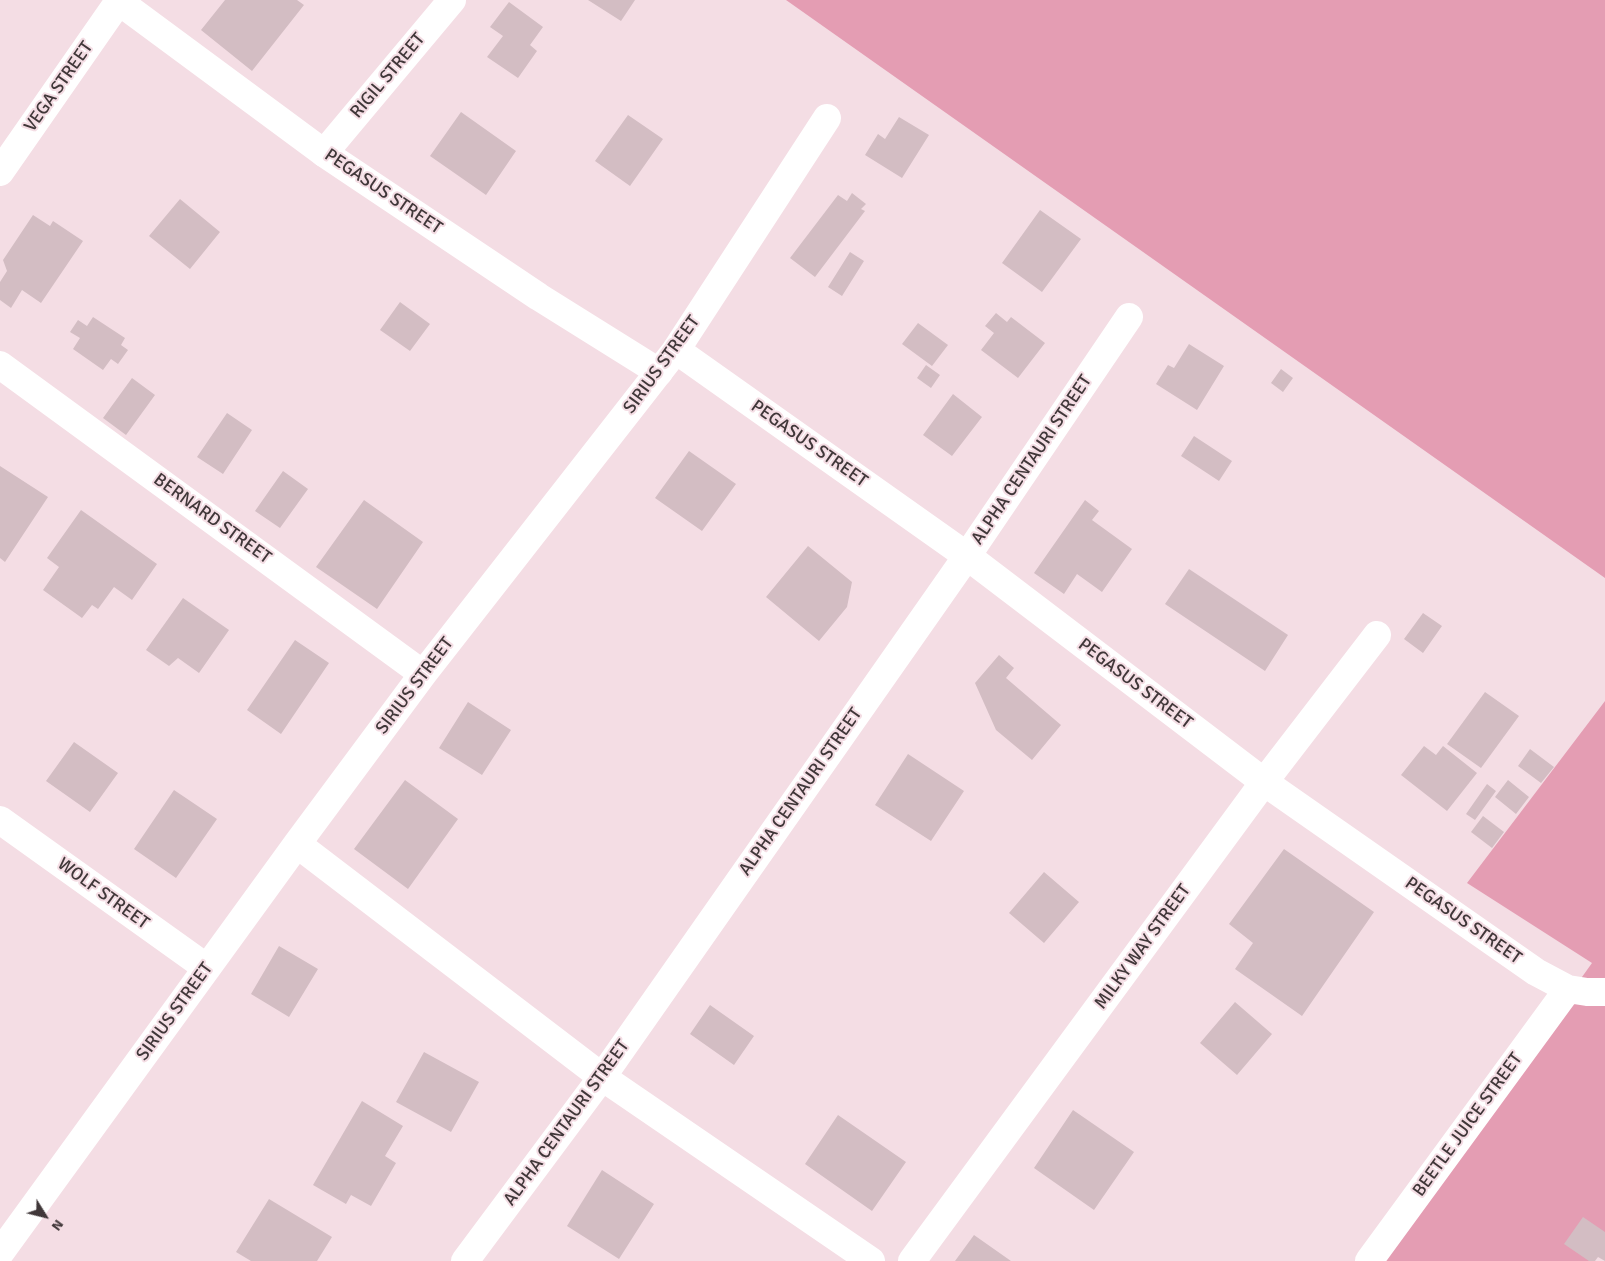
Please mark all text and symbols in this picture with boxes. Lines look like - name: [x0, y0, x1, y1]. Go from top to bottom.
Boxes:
- street label: RIGIL STREET: [346, 29, 430, 123]
- street label: VEGA STREET: [20, 38, 98, 136]
- street label: PEGASUS STREET: [320, 145, 446, 239]
- street label: SIRIUS STREET: [619, 312, 705, 418]
- street label: ALPHA CENTAURI STREET: [967, 371, 1097, 549]
- street label: PEGASUS STREET: [747, 396, 871, 492]
- street label: BERNARD STREET: [149, 469, 275, 569]
- street label: SIRIUS STREET: [372, 633, 458, 739]
- street label: PEGASUS STREET: [1074, 634, 1196, 734]
- street label: ALPHA CENTAURI STREET: [735, 704, 867, 880]
- street label: WOLF STREET: [53, 854, 153, 934]
- street label: PEGASUS STREET: [1401, 873, 1525, 969]
- street label: MILKY WAY STREET: [1090, 880, 1196, 1014]
- street label: SIRIUS STREET: [132, 959, 218, 1065]
- street label: ALPHA CENTAURI STREET: [500, 1036, 634, 1210]
- street label: BEETLE JUICE STREET: [1409, 1049, 1527, 1201]
- north arrow: [20, 1191, 70, 1241]
- text: N: [48, 1216, 67, 1234]

